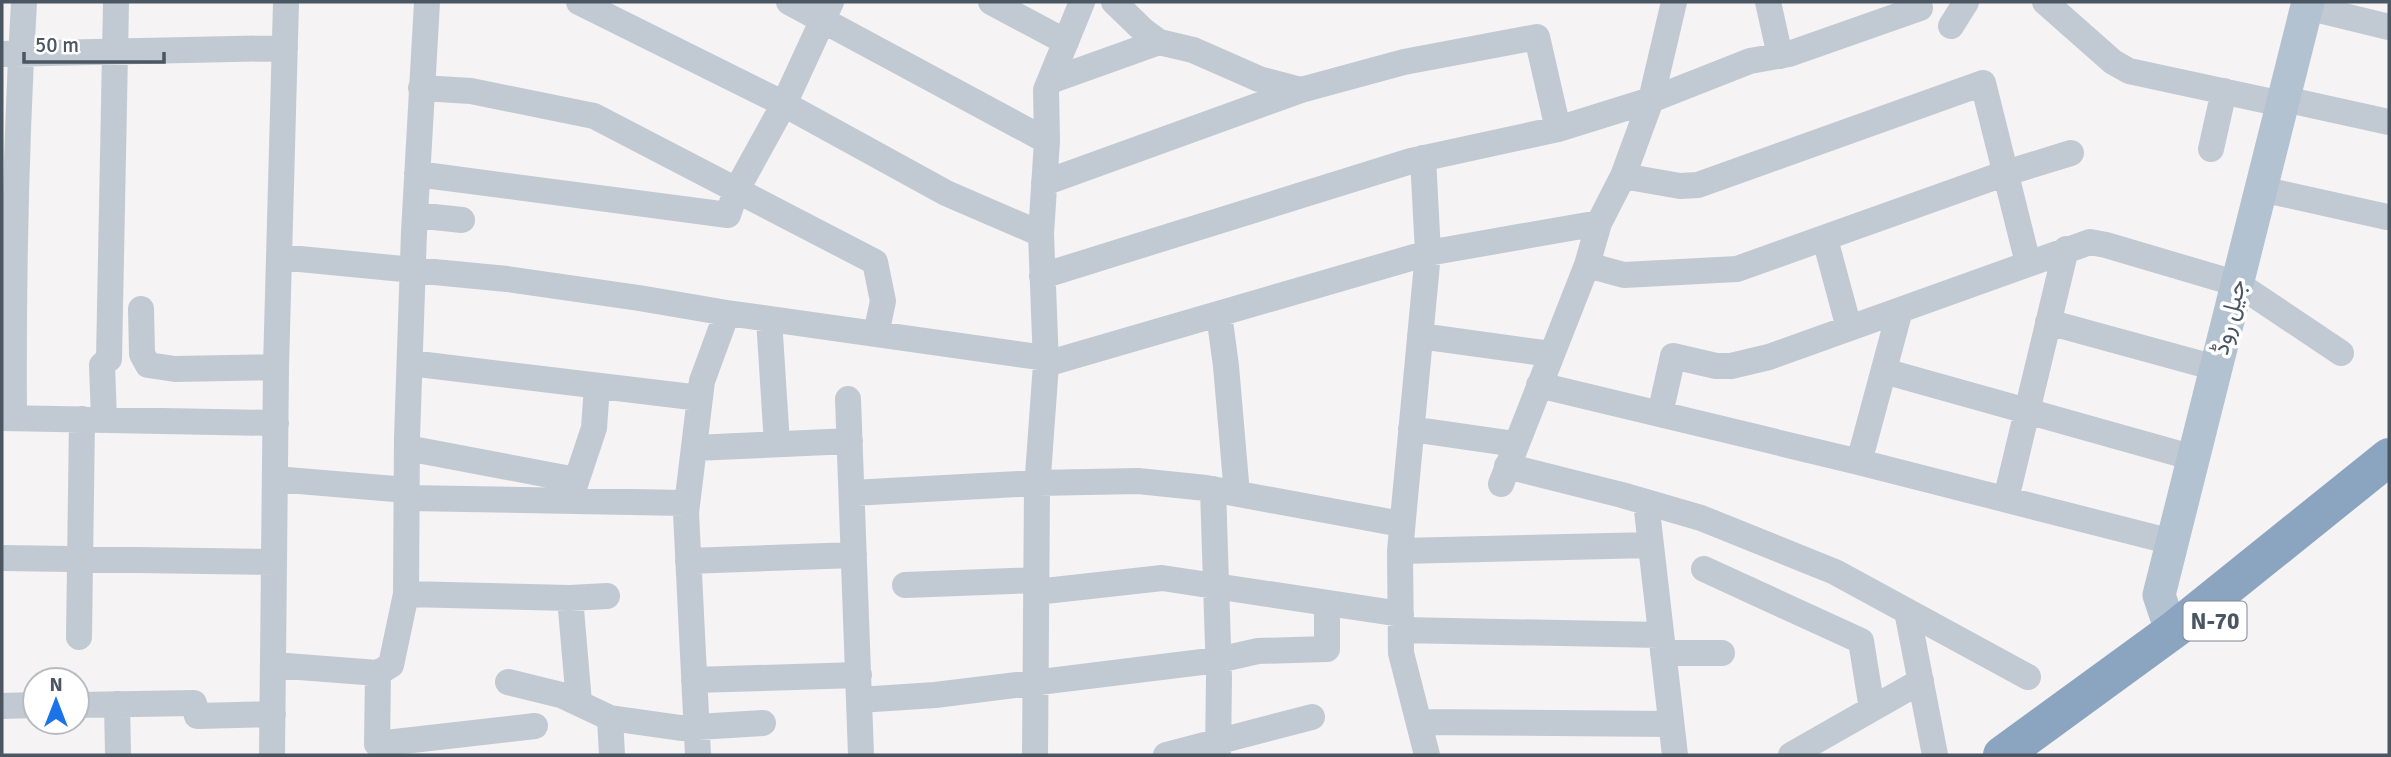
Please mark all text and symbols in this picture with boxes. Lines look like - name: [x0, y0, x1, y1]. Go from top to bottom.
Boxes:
- scale bar: [24, 21, 164, 65]
- text: 50 m: [35, 32, 79, 58]
- street label: جیل روڈ: [2205, 276, 2253, 358]
- road number: N-70: [2184, 601, 2246, 640]
- north arrow: [21, 666, 91, 736]
- text: N: [49, 673, 63, 697]

